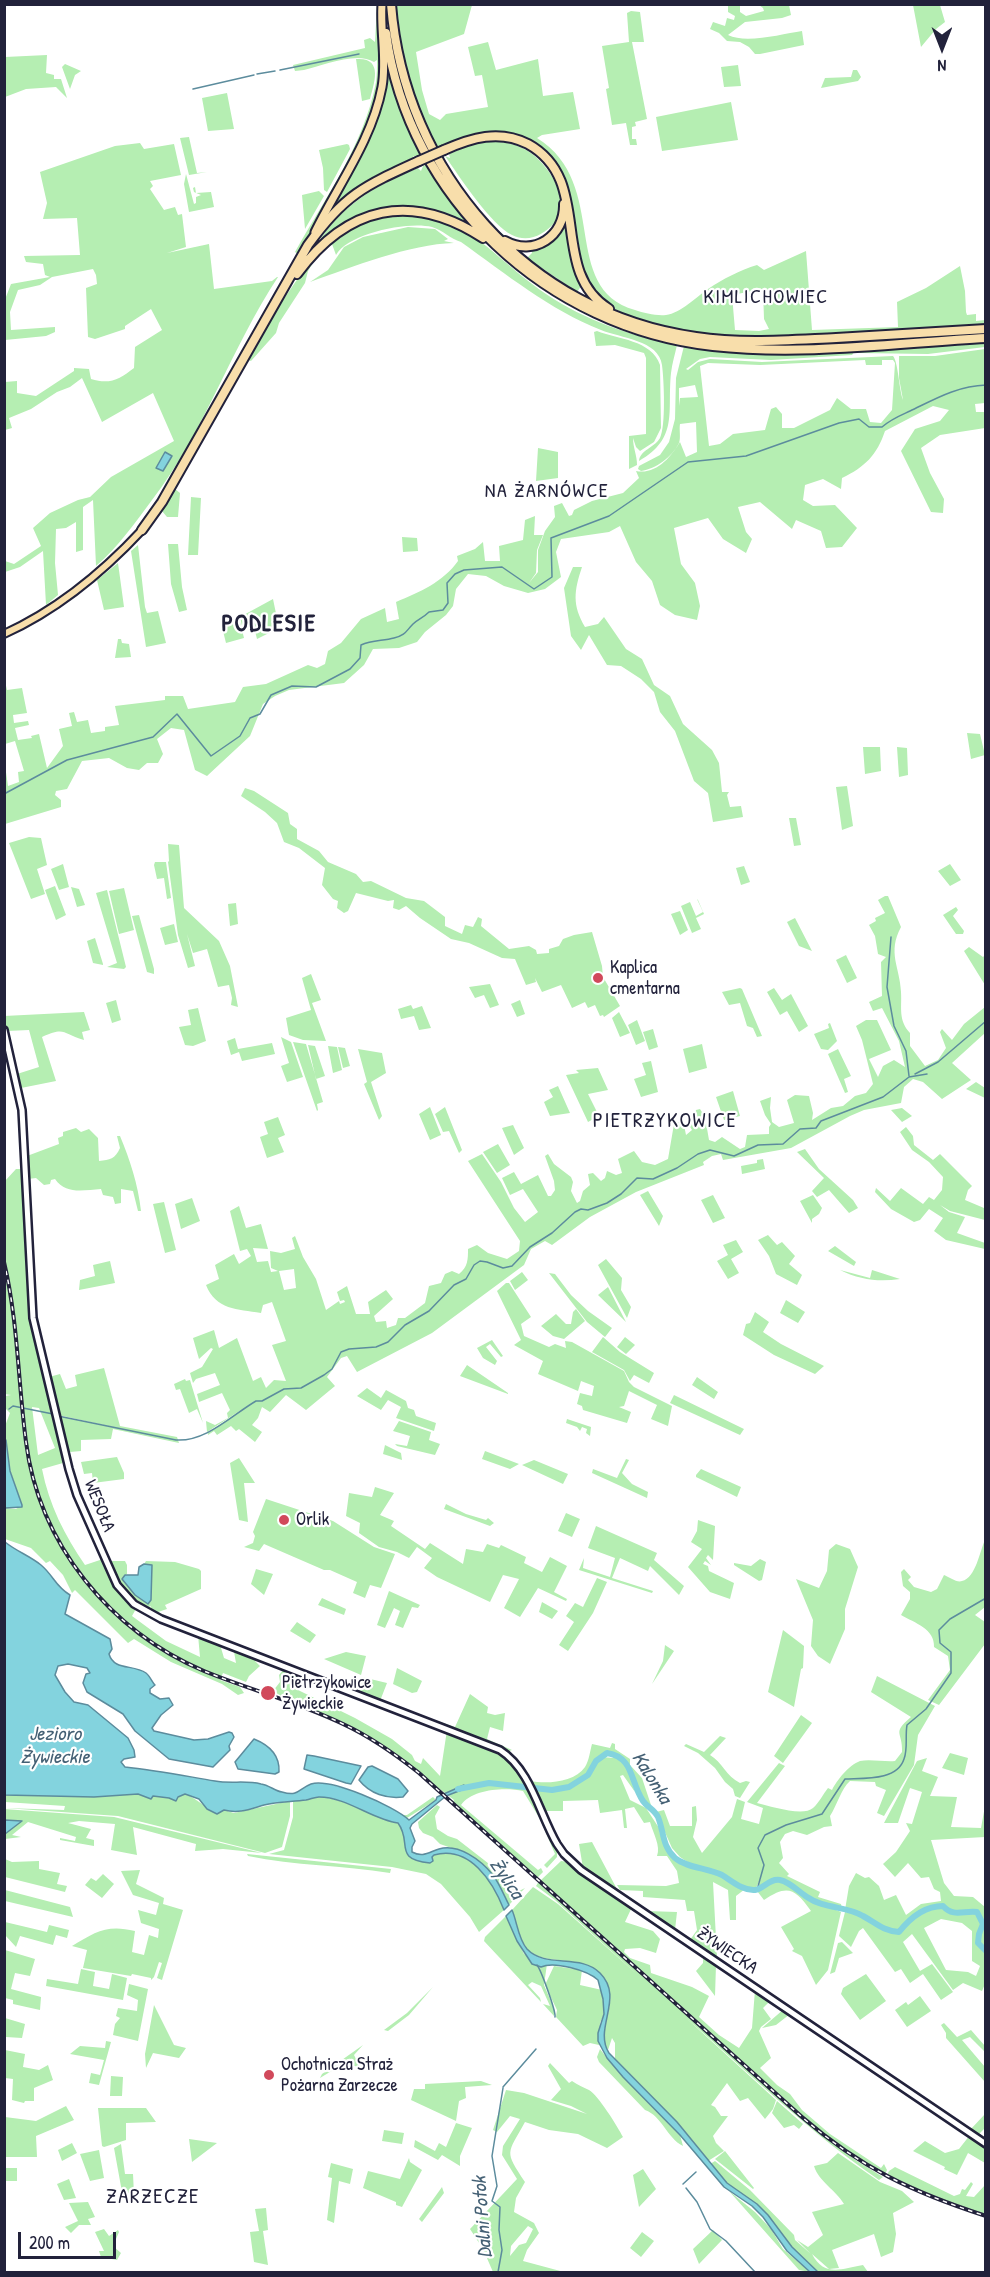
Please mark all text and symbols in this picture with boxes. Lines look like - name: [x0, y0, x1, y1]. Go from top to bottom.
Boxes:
- north arrow: [912, 18, 972, 78]
- text: N: [938, 55, 946, 77]
- district label: KIMLICHOWIEC: [703, 286, 829, 310]
- district label: NA ŻARNÓWCE: [485, 480, 609, 504]
- district label: PODLESIE: [221, 611, 317, 639]
- place label: Kaplica cmentarna: [610, 957, 680, 1000]
- marker: Kaplica cmentarna: [591, 971, 605, 985]
- district label: PIETRZYKOWICE: [593, 1108, 737, 1134]
- street label: WESOŁA: [79, 1477, 119, 1535]
- place label: Orlik: [296, 1509, 329, 1531]
- marker: Orlik: [277, 1513, 291, 1527]
- place label: Pietrzykowice Żywieckie: [282, 1672, 372, 1714]
- marker: Pietrzykowice Żywieckie: [259, 1684, 277, 1702]
- water label: Jezioro Żywieckie: [21, 1723, 89, 1770]
- water label: Kalonka: [626, 1748, 676, 1808]
- water label: Żylica: [484, 1854, 528, 1904]
- street label: ŻYWIECKA: [693, 1923, 761, 1979]
- place label: Ochotnicza Straż Pożarna Zarzecze: [281, 2054, 398, 2096]
- marker: Ochotnicza Straż Pożarna Zarzecze: [262, 2068, 276, 2082]
- water label: Dalni Potok: [468, 2175, 498, 2259]
- district label: ZARZECZE: [106, 2184, 200, 2210]
- scale bar: [21, 2220, 118, 2258]
- text: 200 m: [29, 2230, 70, 2255]

